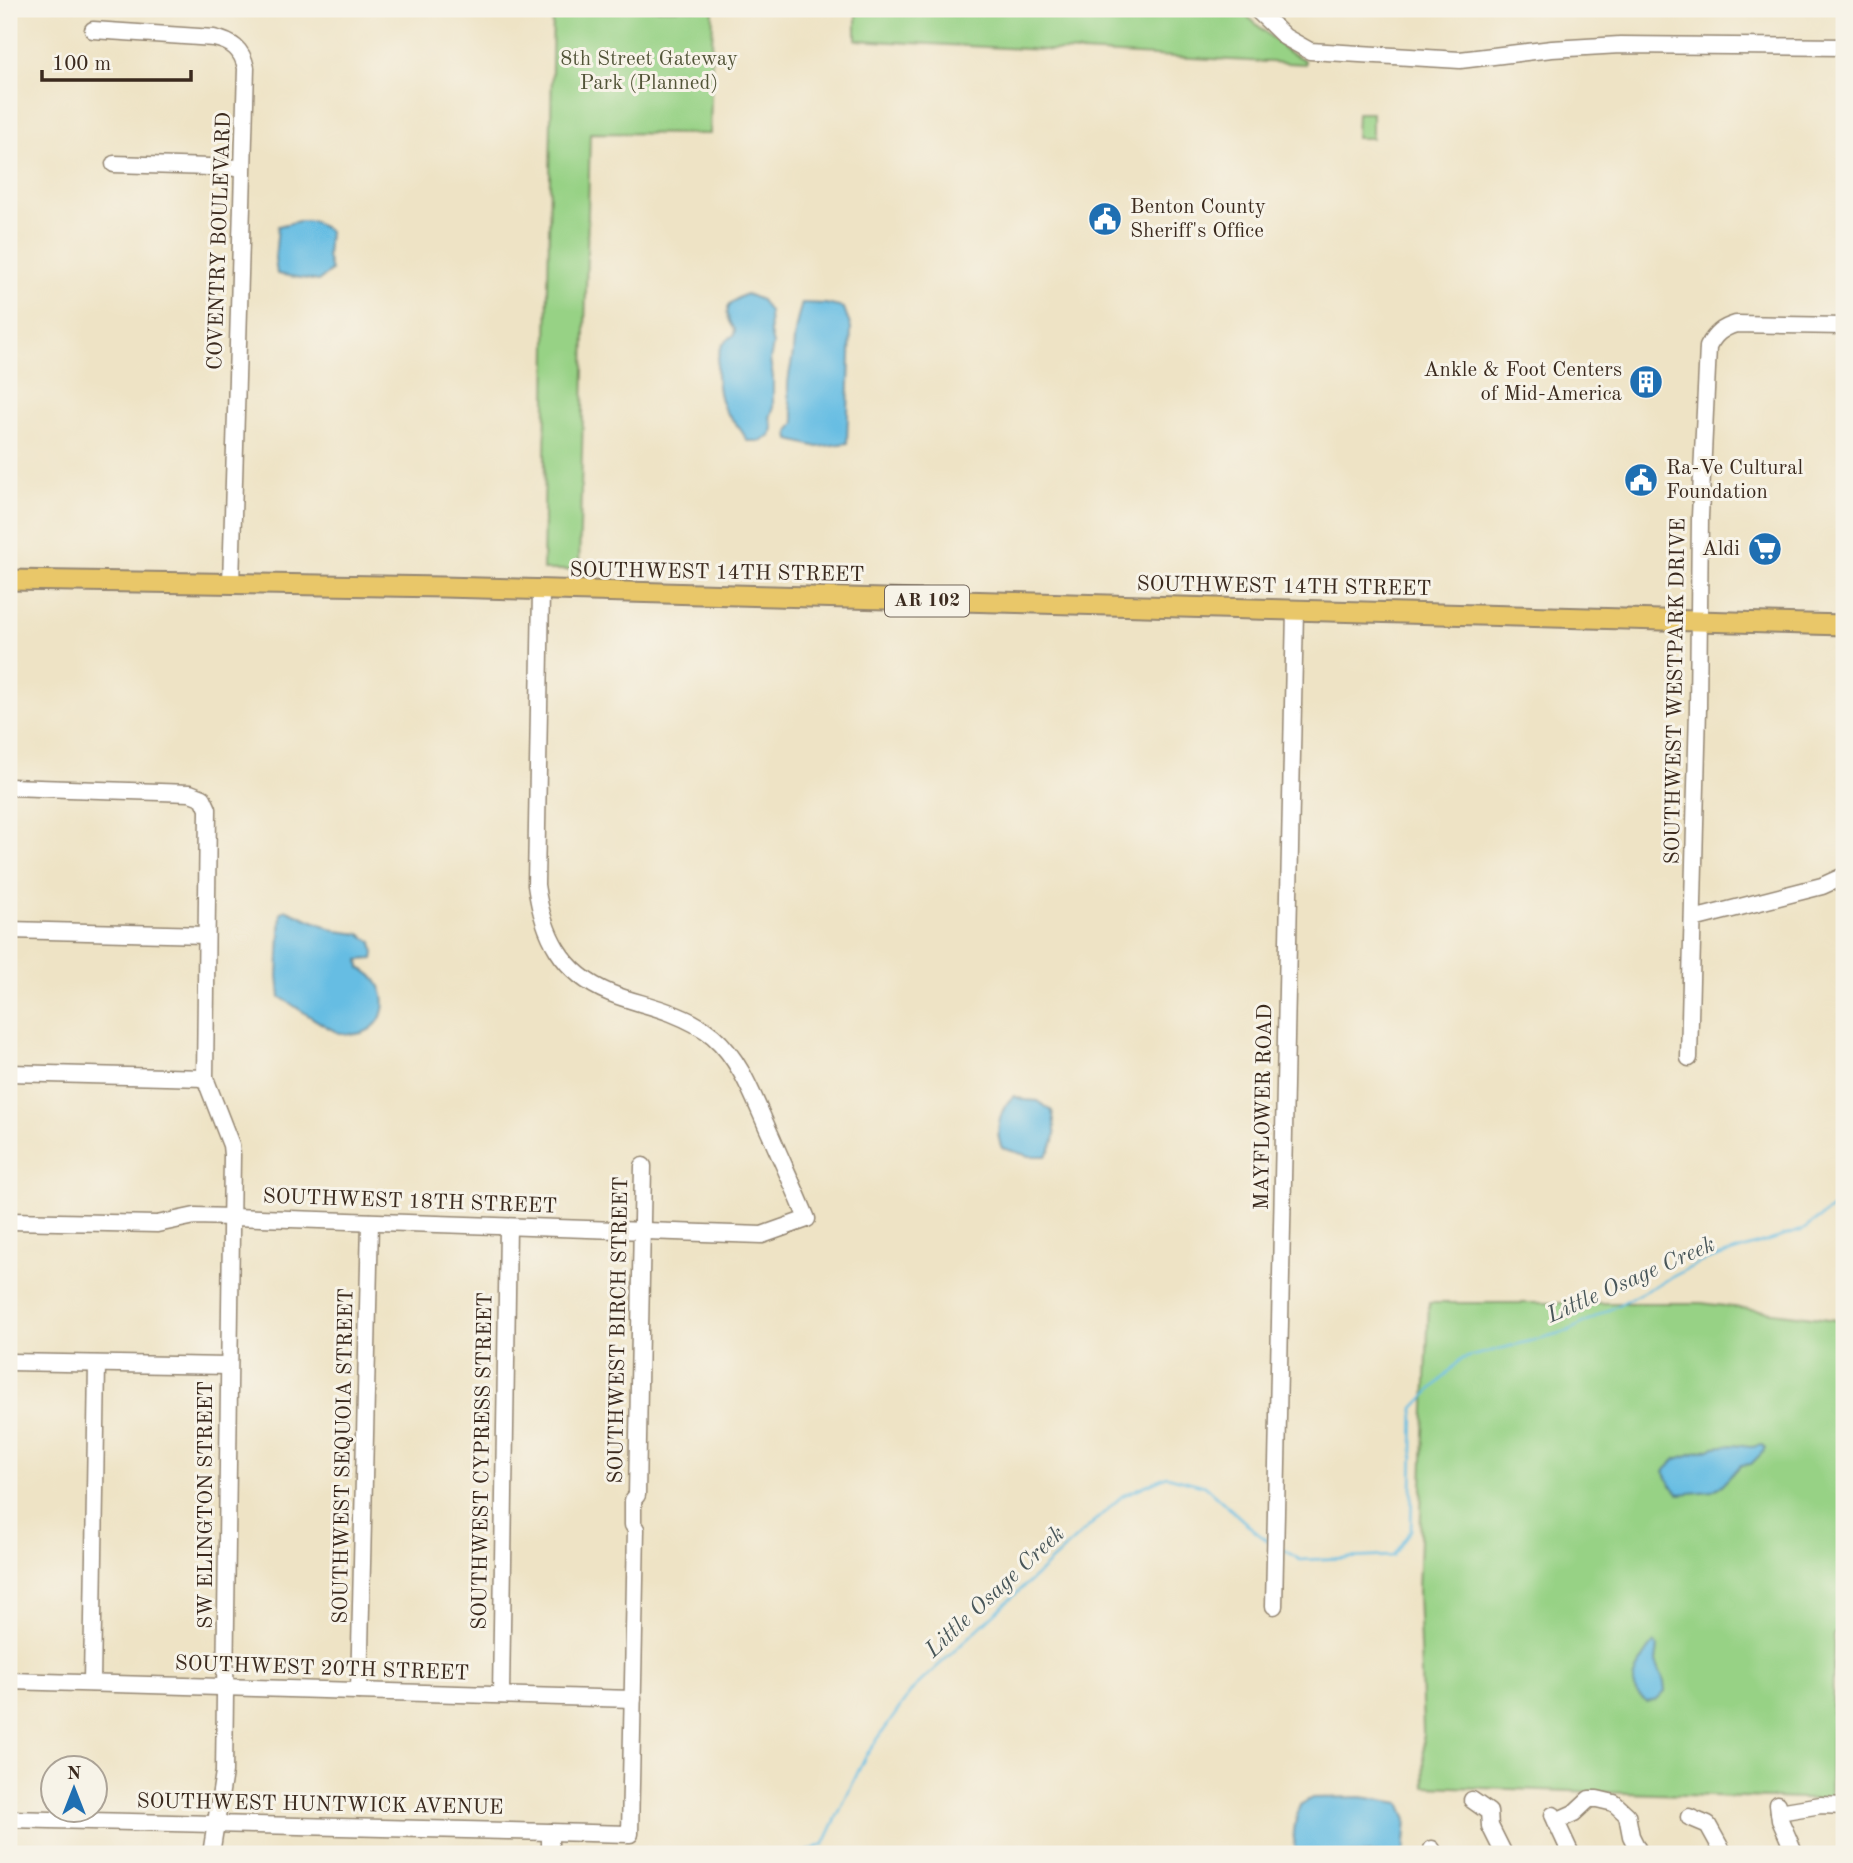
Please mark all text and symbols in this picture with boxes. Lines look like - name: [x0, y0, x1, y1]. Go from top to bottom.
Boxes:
- scale bar: [42, 38, 191, 82]
- park label: 8th Street Gateway Park (Planned): [560, 49, 738, 94]
- text: 100 m: [52, 54, 111, 75]
- street label: COVENTRY BOULEVARD: [205, 111, 235, 371]
- place label: Benton County Sheriff's Office: [1130, 197, 1266, 242]
- public building icon: Benton County Sheriff's Office: [1086, 200, 1124, 238]
- place label: Ankle & Foot Centers of Mid-America: [1424, 360, 1622, 405]
- building icon: Ankle & Foot Centers of Mid-America: [1627, 363, 1665, 401]
- place label: Ra-Ve Cultural Foundation: [1666, 458, 1803, 503]
- public building icon: Ra-Ve Cultural Foundation: [1622, 461, 1660, 499]
- street label: SOUTHWEST WESTPARK DRIVE: [1662, 517, 1690, 865]
- supermarket icon: Aldi: [1746, 530, 1784, 568]
- place label: Aldi: [1702, 539, 1740, 560]
- street label: SOUTHWEST 14TH STREET: [570, 560, 864, 586]
- street label: SOUTHWEST 14TH STREET: [1137, 574, 1431, 600]
- road number: AR 102: [885, 586, 969, 616]
- street label: MAYFLOWER ROAD: [1252, 1004, 1276, 1210]
- street label: SOUTHWEST BIRCH STREET: [606, 1176, 632, 1484]
- street label: SOUTHWEST 18TH STREET: [262, 1186, 558, 1218]
- water label: Little Osage Creek: [1543, 1233, 1719, 1329]
- street label: SOUTHWEST SEQUOIA STREET: [331, 1288, 357, 1624]
- street label: SOUTHWEST CYPRESS STREET: [470, 1292, 496, 1630]
- street label: SW ELINGTON STREET: [196, 1381, 217, 1629]
- water label: Little Osage Creek: [920, 1522, 1070, 1664]
- street label: SOUTHWEST 20TH STREET: [174, 1653, 470, 1685]
- north arrow: [38, 1755, 108, 1825]
- text: N: [67, 1765, 82, 1784]
- street label: SOUTHWEST HUNTWICK AVENUE: [136, 1791, 504, 1819]

